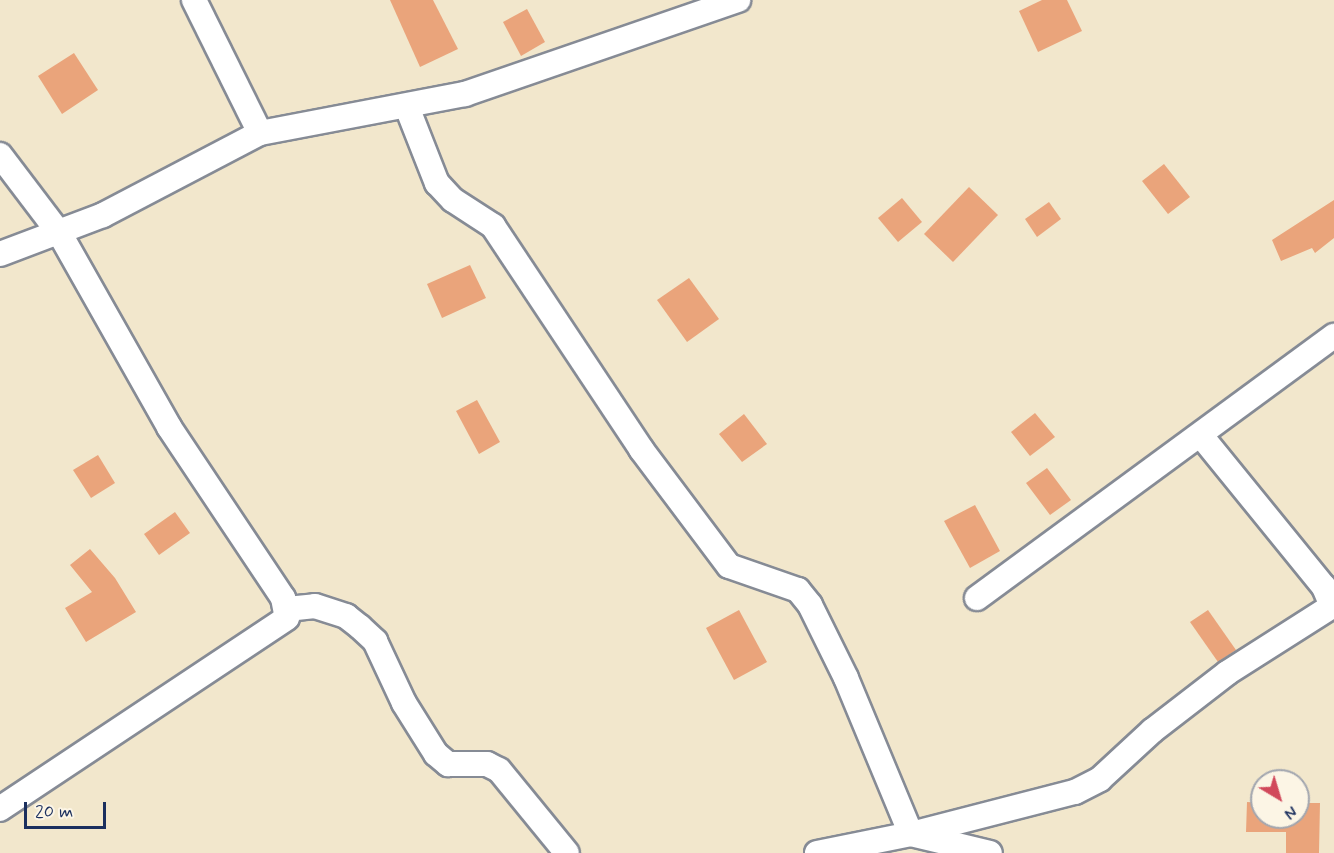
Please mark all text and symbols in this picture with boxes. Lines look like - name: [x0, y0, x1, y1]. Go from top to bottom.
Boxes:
- north arrow: [1250, 769, 1310, 829]
- scale bar: [27, 790, 110, 828]
- text: 20 m: [35, 800, 73, 824]
- text: N: [1279, 800, 1301, 824]

